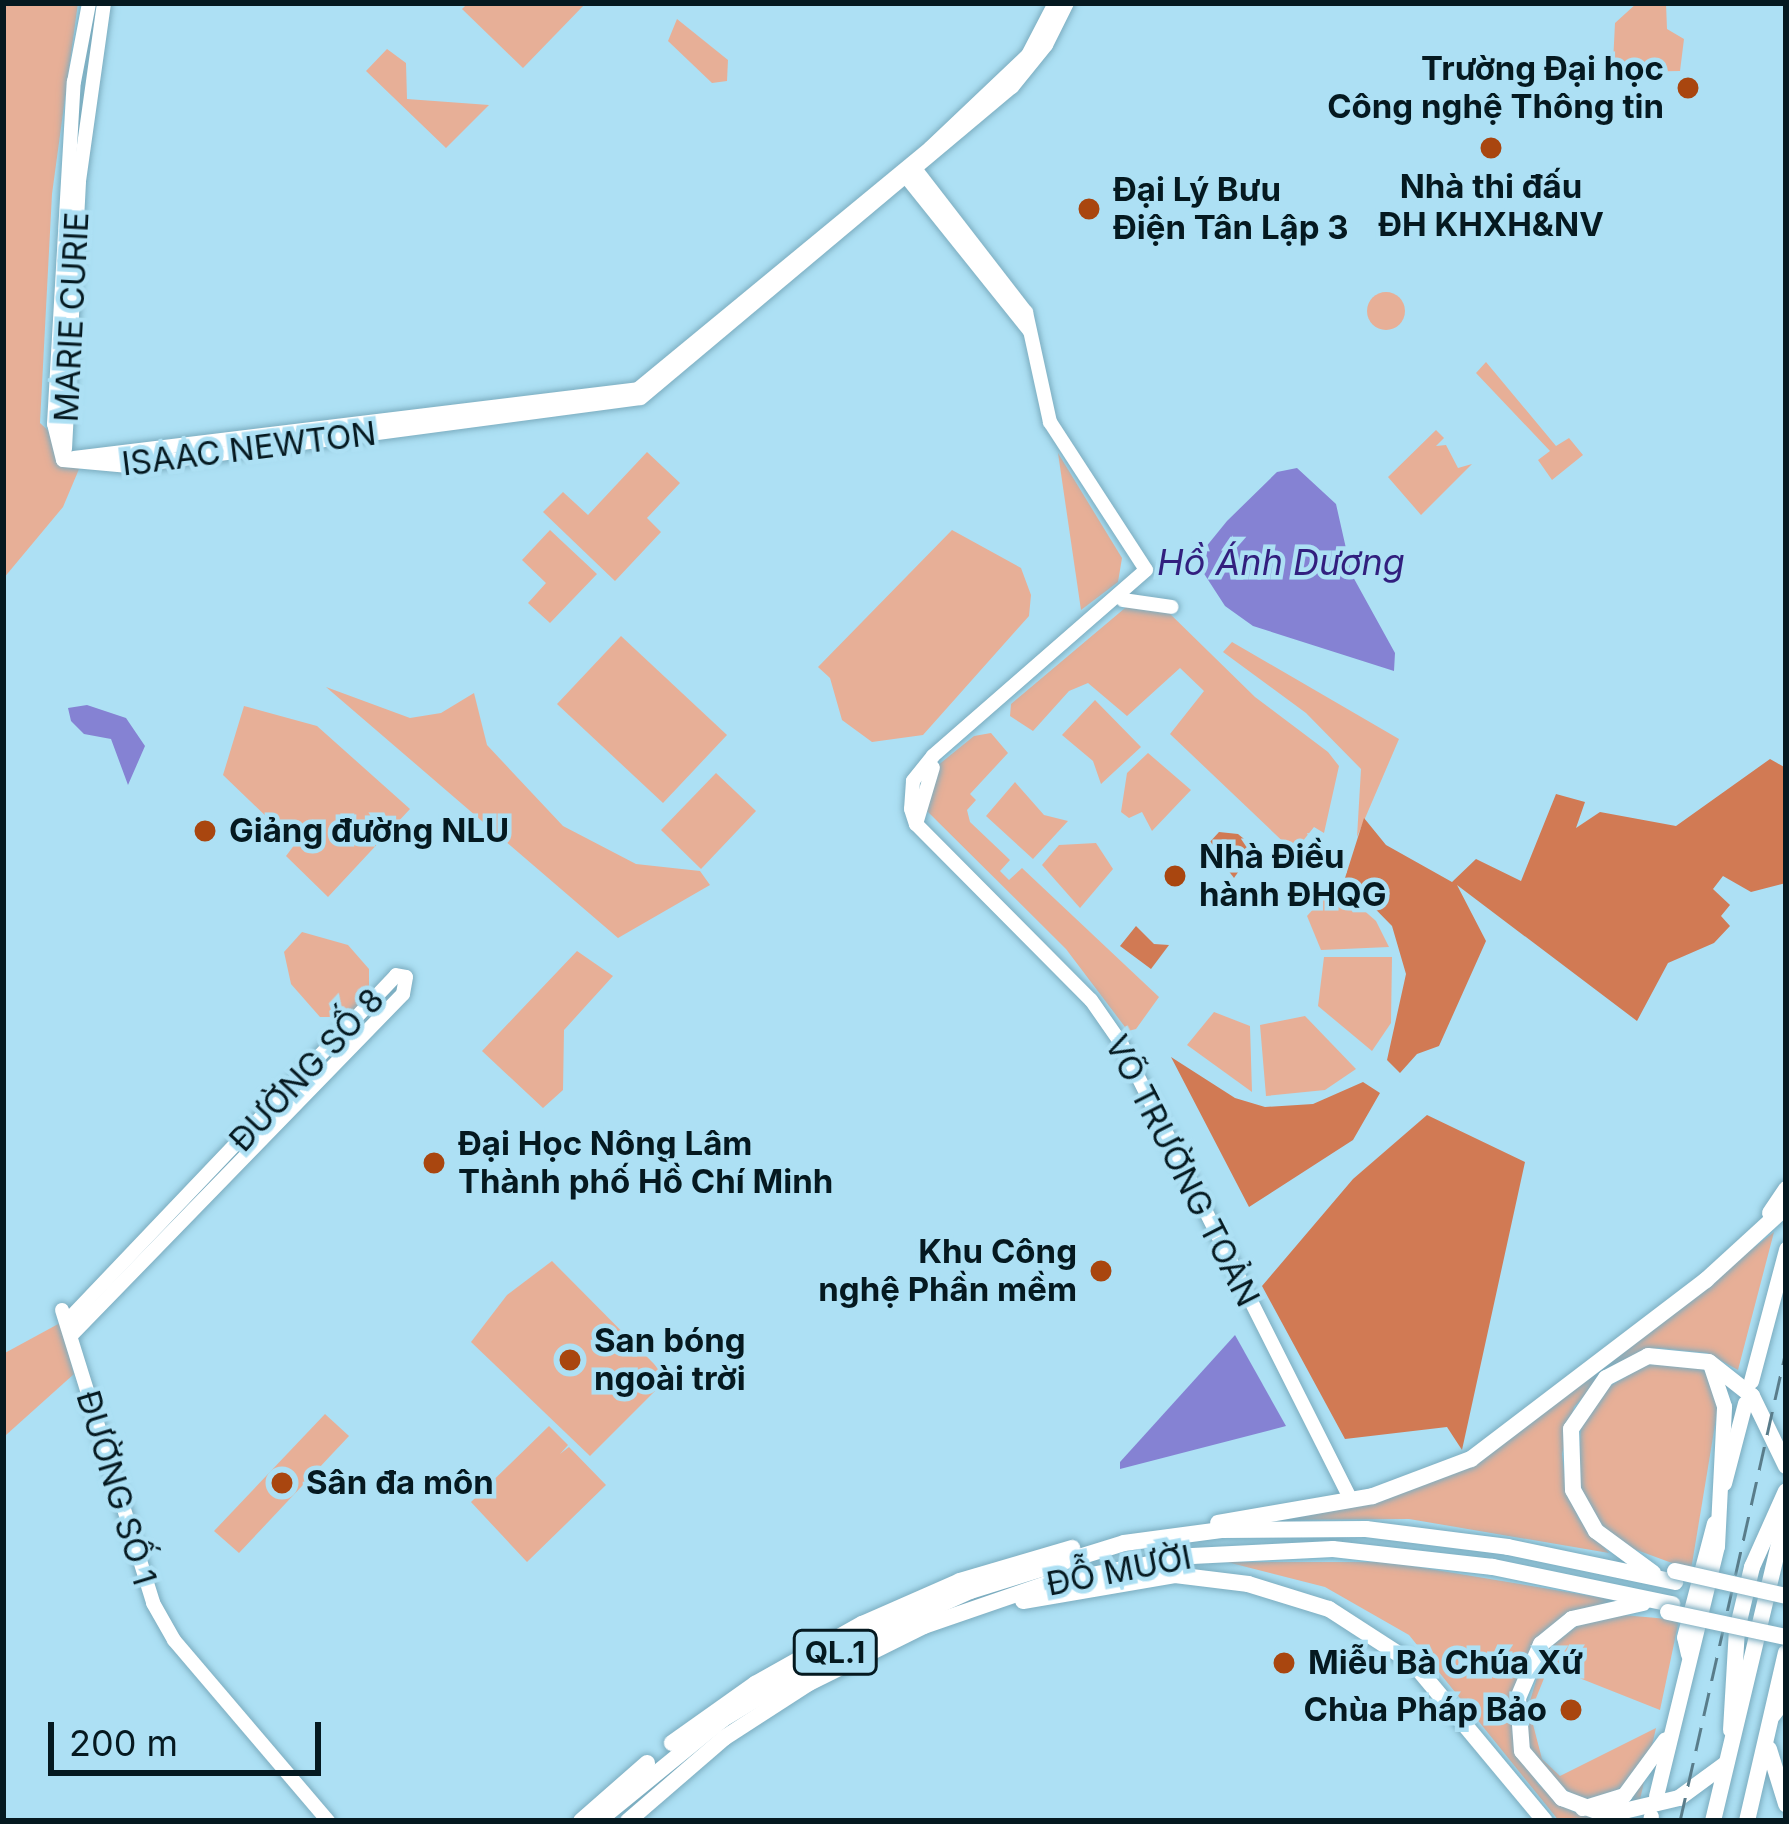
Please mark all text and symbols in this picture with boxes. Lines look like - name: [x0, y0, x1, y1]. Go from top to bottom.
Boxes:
- place label: Trường Đại học Công nghệ Thông tin: [1327, 49, 1664, 127]
- marker: Trường Đại học Công nghệ Thông tin: [1675, 75, 1701, 101]
- marker: Nhà thi đấu ĐH KHXH&NV: [1478, 135, 1504, 161]
- place label: Nhà thi đấu ĐH KHXH&NV: [1378, 167, 1604, 245]
- place label: Đại Lý Bưu Điện Tân Lập 3: [1113, 170, 1349, 248]
- marker: Đại Lý Bưu Điện Tân Lập 3: [1076, 196, 1102, 222]
- street label: MARIE CURIE: [47, 211, 97, 423]
- street label: ISAAC NEWTON: [120, 414, 378, 484]
- water label: Hồ Ánh Dương: [1157, 541, 1405, 585]
- place label: Giảng đường NLU: [229, 811, 509, 851]
- marker: Giảng đường NLU: [192, 818, 218, 844]
- place label: Nhà Điều hành ĐHQG: [1199, 837, 1386, 915]
- marker: Nhà Điều hành ĐHQG: [1162, 863, 1188, 889]
- street label: ĐƯỜNG SỐ 8: [221, 980, 393, 1160]
- street label: VÕ TRƯỜNG TOẢN: [1096, 1029, 1268, 1313]
- place label: Đại Học Nông Lâm Thành phố Hồ Chí Minh: [458, 1124, 833, 1202]
- marker: Đại Học Nông Lâm Thành phố Hồ Chí Minh: [421, 1150, 447, 1176]
- place label: Khu Công nghệ Phần mềm: [818, 1232, 1077, 1310]
- marker: Khu Công nghệ Phần mềm: [1088, 1258, 1114, 1284]
- place label: San bóng ngoài trời: [594, 1321, 746, 1399]
- marker: San bóng ngoài trời: [557, 1347, 583, 1373]
- street label: ĐƯỜNG SỐ 1: [68, 1386, 164, 1590]
- place label: Sân đa môn: [306, 1463, 494, 1503]
- marker: Sân đa môn: [269, 1470, 295, 1496]
- street label: ĐỖ MƯỜI: [1043, 1538, 1195, 1604]
- road number: QL.1: [790, 1628, 880, 1676]
- place label: Miễu Bà Chúa Xứ: [1308, 1643, 1583, 1683]
- marker: Miễu Bà Chúa Xứ: [1271, 1650, 1297, 1676]
- place label: Chùa Pháp Bảo: [1304, 1690, 1547, 1730]
- marker: Chùa Pháp Bảo: [1558, 1697, 1584, 1723]
- scale bar: [54, 1698, 327, 1772]
- text: 200 m: [69, 1721, 178, 1765]

